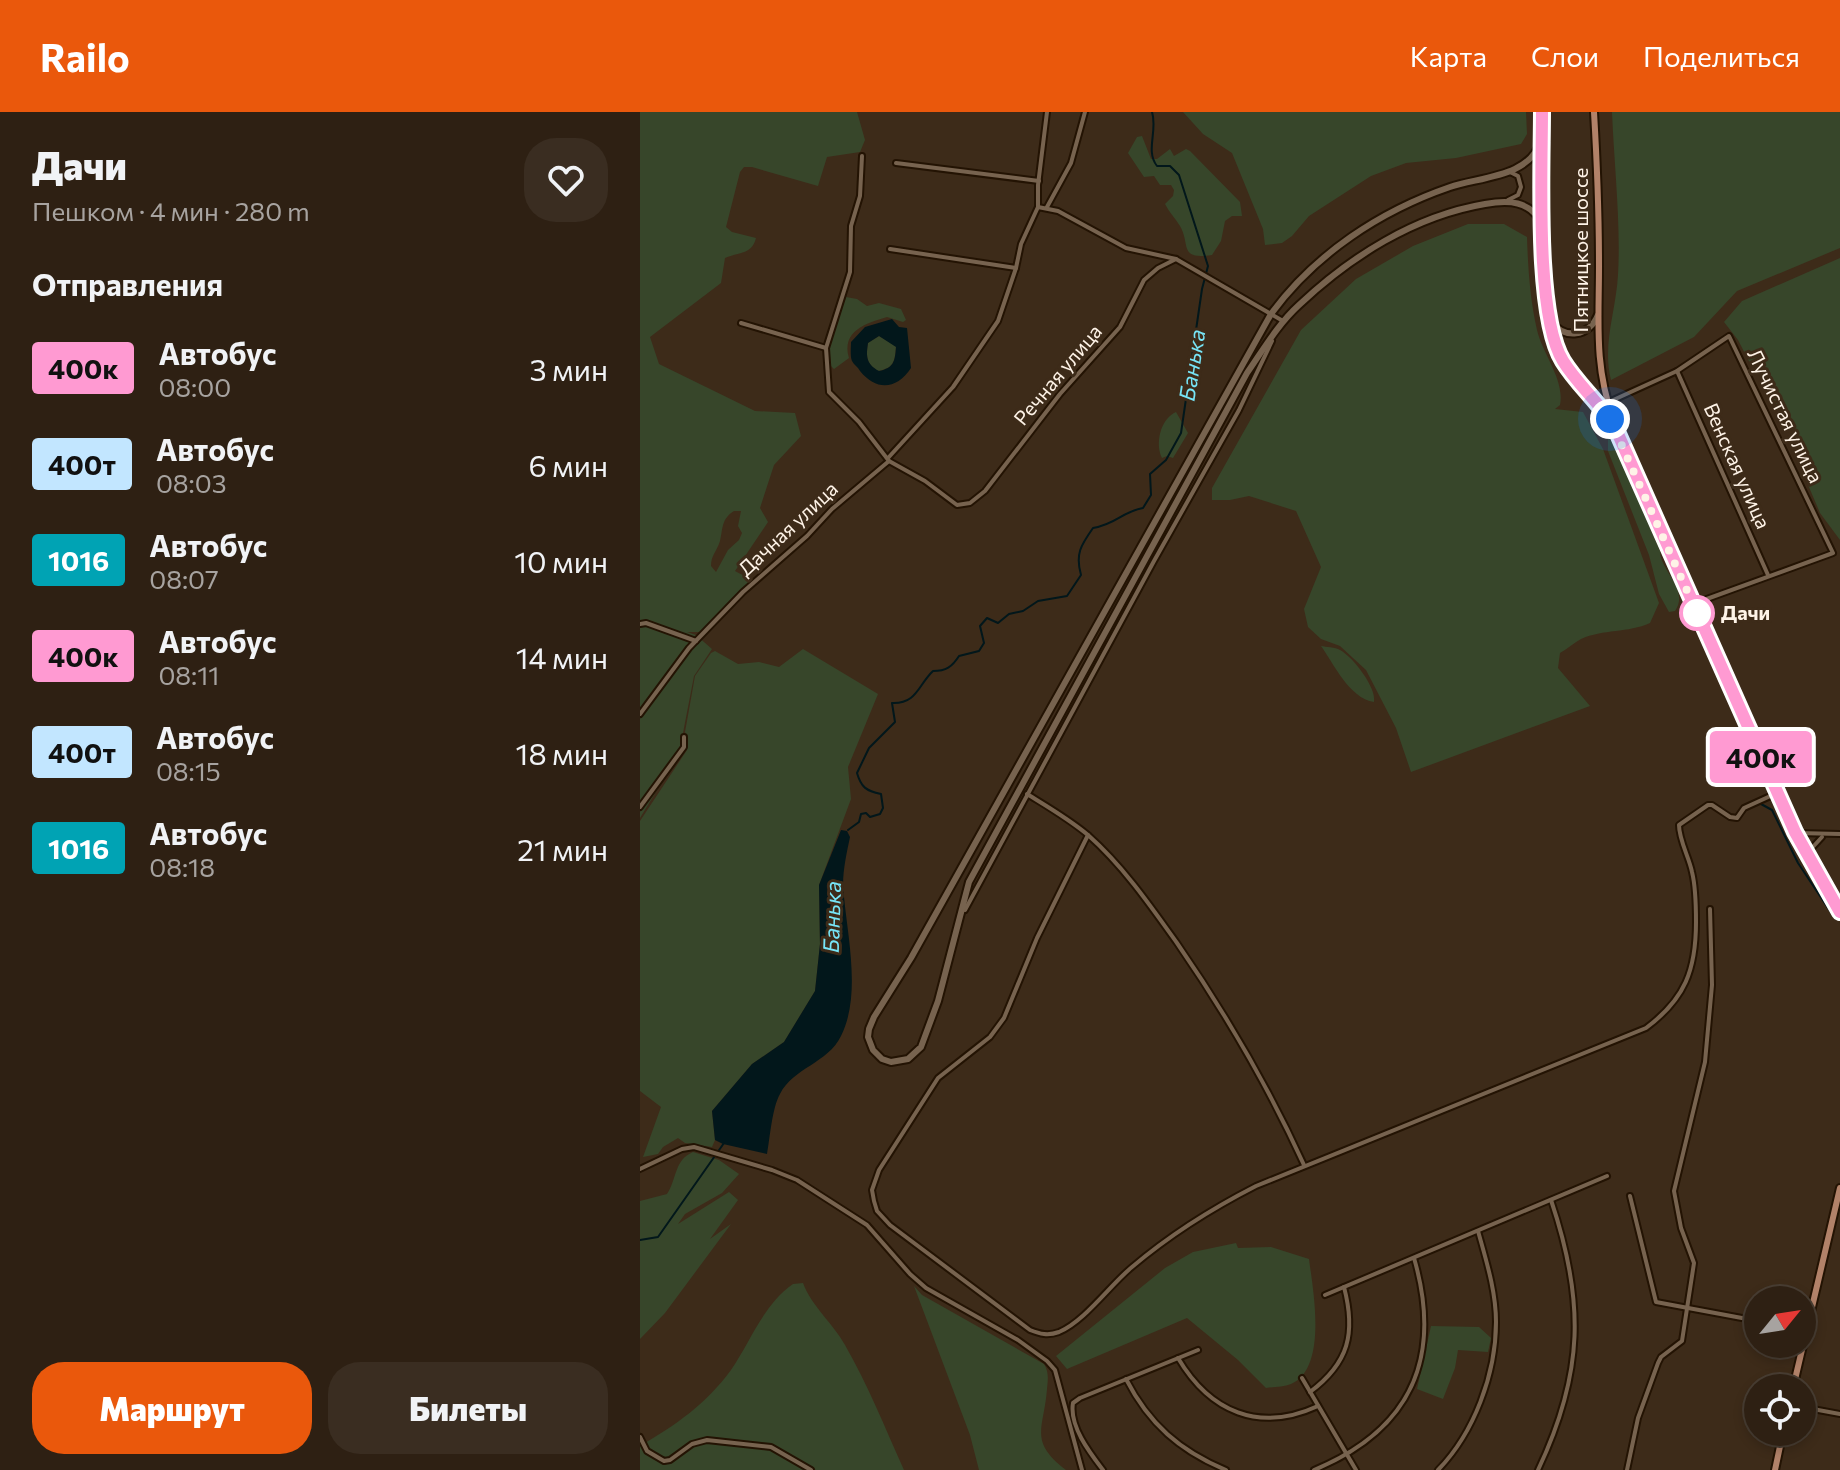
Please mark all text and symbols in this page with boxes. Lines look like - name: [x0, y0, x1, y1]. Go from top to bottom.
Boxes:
- text: Railo: [40, 33, 130, 80]
- text: Карта: [1410, 39, 1487, 73]
- text: Слои: [1531, 39, 1599, 73]
- text: Поделиться: [1643, 39, 1800, 73]
- button: heart: [524, 138, 608, 222]
- text: Дачи: [32, 141, 127, 188]
- street label: Пятницкое шоссе: [1568, 168, 1592, 332]
- text: Пешком · 4 мин · 280 m: [32, 195, 310, 226]
- text: Отправления: [32, 265, 223, 302]
- street label: Речная улица: [1008, 319, 1106, 430]
- water label: Банька: [1173, 327, 1210, 403]
- text: Автобус: [158, 334, 276, 371]
- street label: Лучистая улица: [1743, 345, 1829, 487]
- text: 3 мин: [529, 350, 608, 387]
- text: 400к: [48, 351, 118, 385]
- text: 08:00: [158, 371, 231, 402]
- your location: [1590, 399, 1630, 439]
- street label: Венская улица: [1700, 399, 1776, 532]
- text: Автобус: [156, 430, 274, 467]
- text: 6 мин: [528, 446, 608, 483]
- text: 400т: [48, 447, 116, 481]
- text: 08:03: [156, 467, 227, 498]
- street label: Дачная улица: [733, 476, 842, 581]
- text: Автобус: [149, 526, 267, 563]
- text: 10 мин: [514, 542, 608, 579]
- text: 1016: [48, 543, 109, 577]
- text: 08:07: [149, 563, 219, 594]
- marker: Дачи: [1680, 596, 1714, 630]
- place label: Дачи: [1721, 600, 1770, 624]
- text: Автобус: [158, 622, 276, 659]
- text: 14 мин: [516, 638, 608, 675]
- text: 400к: [48, 639, 118, 673]
- text: 08:11: [158, 659, 220, 690]
- text: Автобус: [156, 718, 274, 755]
- line badge: 400к: [1705, 731, 1817, 783]
- text: 18 мин: [516, 734, 608, 771]
- text: 400т: [48, 735, 116, 769]
- text: 400к: [1726, 740, 1796, 774]
- text: 08:15: [156, 755, 221, 786]
- text: Автобус: [149, 814, 267, 851]
- text: 21 мин: [517, 830, 608, 867]
- text: 1016: [48, 831, 109, 865]
- text: 08:18: [149, 851, 215, 882]
- water label: Банька: [817, 880, 846, 954]
- north arrow: [1744, 1286, 1816, 1358]
- map controls: [1744, 1286, 1816, 1446]
- button: Маршрут: [32, 1362, 312, 1454]
- button: Билеты: [328, 1362, 608, 1454]
- button: locate: [1744, 1374, 1816, 1446]

